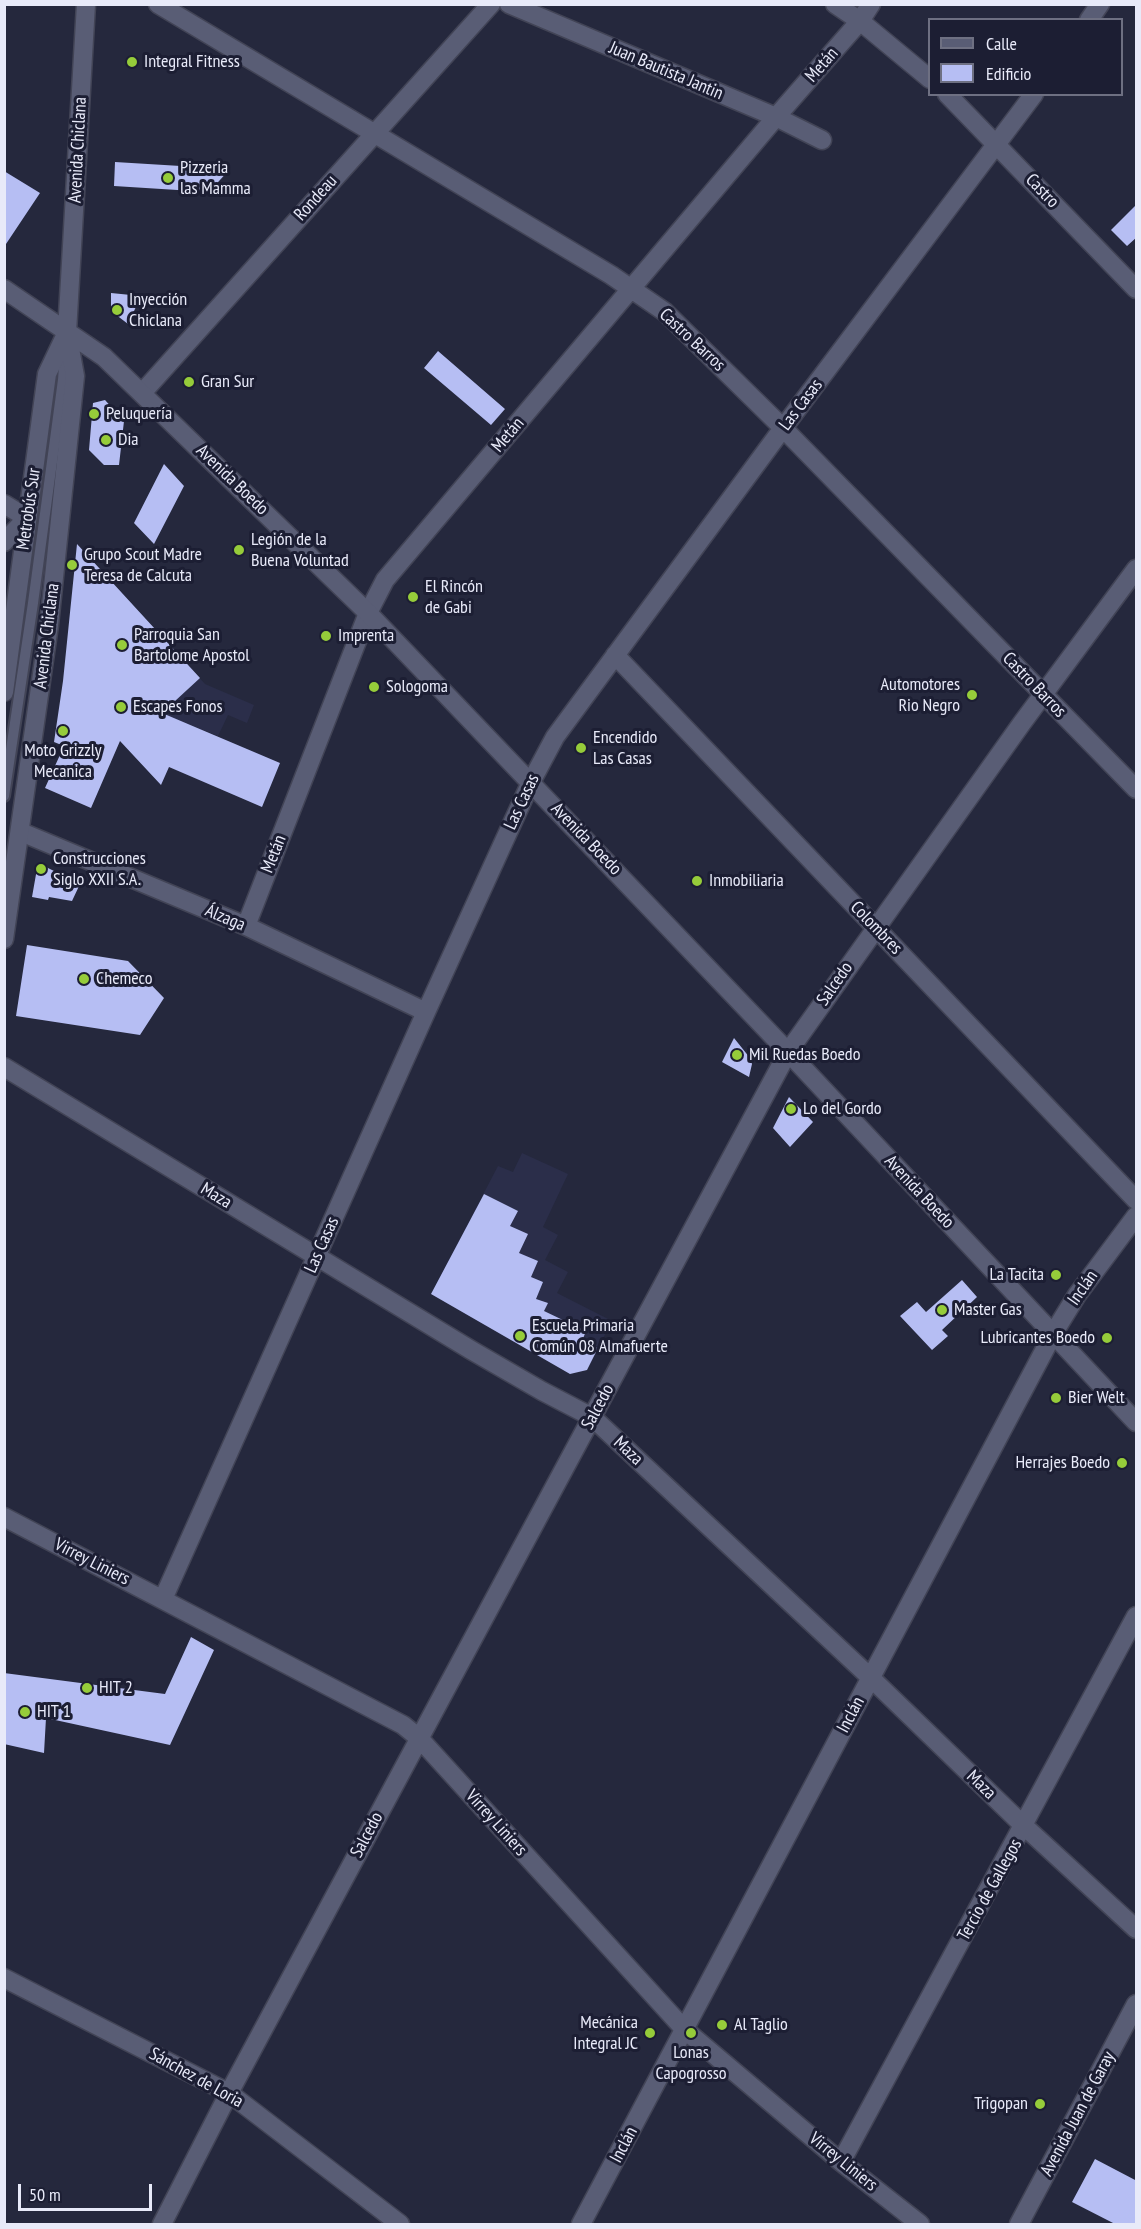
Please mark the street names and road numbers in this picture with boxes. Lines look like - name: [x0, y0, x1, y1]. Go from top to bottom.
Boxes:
- street label: Juan Bautista Jantin: [606, 37, 726, 105]
- street label: Metán: [801, 43, 843, 87]
- street label: Avenida Chiclana: [64, 97, 92, 203]
- street label: Castro: [1021, 169, 1063, 213]
- street label: Rondeau: [290, 171, 342, 225]
- street label: Castro Barros: [655, 304, 729, 376]
- street label: Las Casas: [775, 375, 827, 435]
- street label: Metán: [487, 413, 529, 457]
- street label: Avenida Boedo: [191, 440, 273, 520]
- street label: Metrobús Sur: [13, 467, 45, 551]
- street label: Avenida Chiclana: [30, 582, 64, 690]
- street label: Castro Barros: [998, 648, 1070, 722]
- street label: Las Casas: [500, 771, 544, 833]
- street label: Avenida Boedo: [546, 798, 626, 880]
- street label: Metán: [257, 832, 291, 876]
- street label: Colombres: [845, 897, 907, 959]
- street label: Álzaga: [202, 900, 248, 936]
- street label: Salcedo: [812, 958, 858, 1010]
- street label: Avenida Boedo: [880, 1151, 958, 1233]
- street label: Maza: [197, 1178, 235, 1214]
- street label: Las Casas: [300, 1214, 344, 1276]
- street label: Inclán: [1063, 1266, 1103, 1310]
- street label: Salcedo: [577, 1381, 619, 1433]
- street label: Maza: [609, 1432, 647, 1470]
- street label: Virrey Liniers: [51, 1534, 133, 1590]
- street label: Inclán: [833, 1693, 869, 1737]
- street label: Maza: [962, 1766, 1000, 1804]
- street label: Virrey Liniers: [461, 1786, 531, 1860]
- street label: Salcedo: [346, 1809, 388, 1861]
- street label: Tercio de Gallegos: [953, 1835, 1027, 1945]
- street label: Sánchez de Loria: [145, 2043, 247, 2113]
- street label: Avenida Juan de Garay: [1036, 2048, 1120, 2180]
- street label: Inclán: [606, 2123, 642, 2167]
- street label: Virrey Liniers: [805, 2128, 881, 2196]

